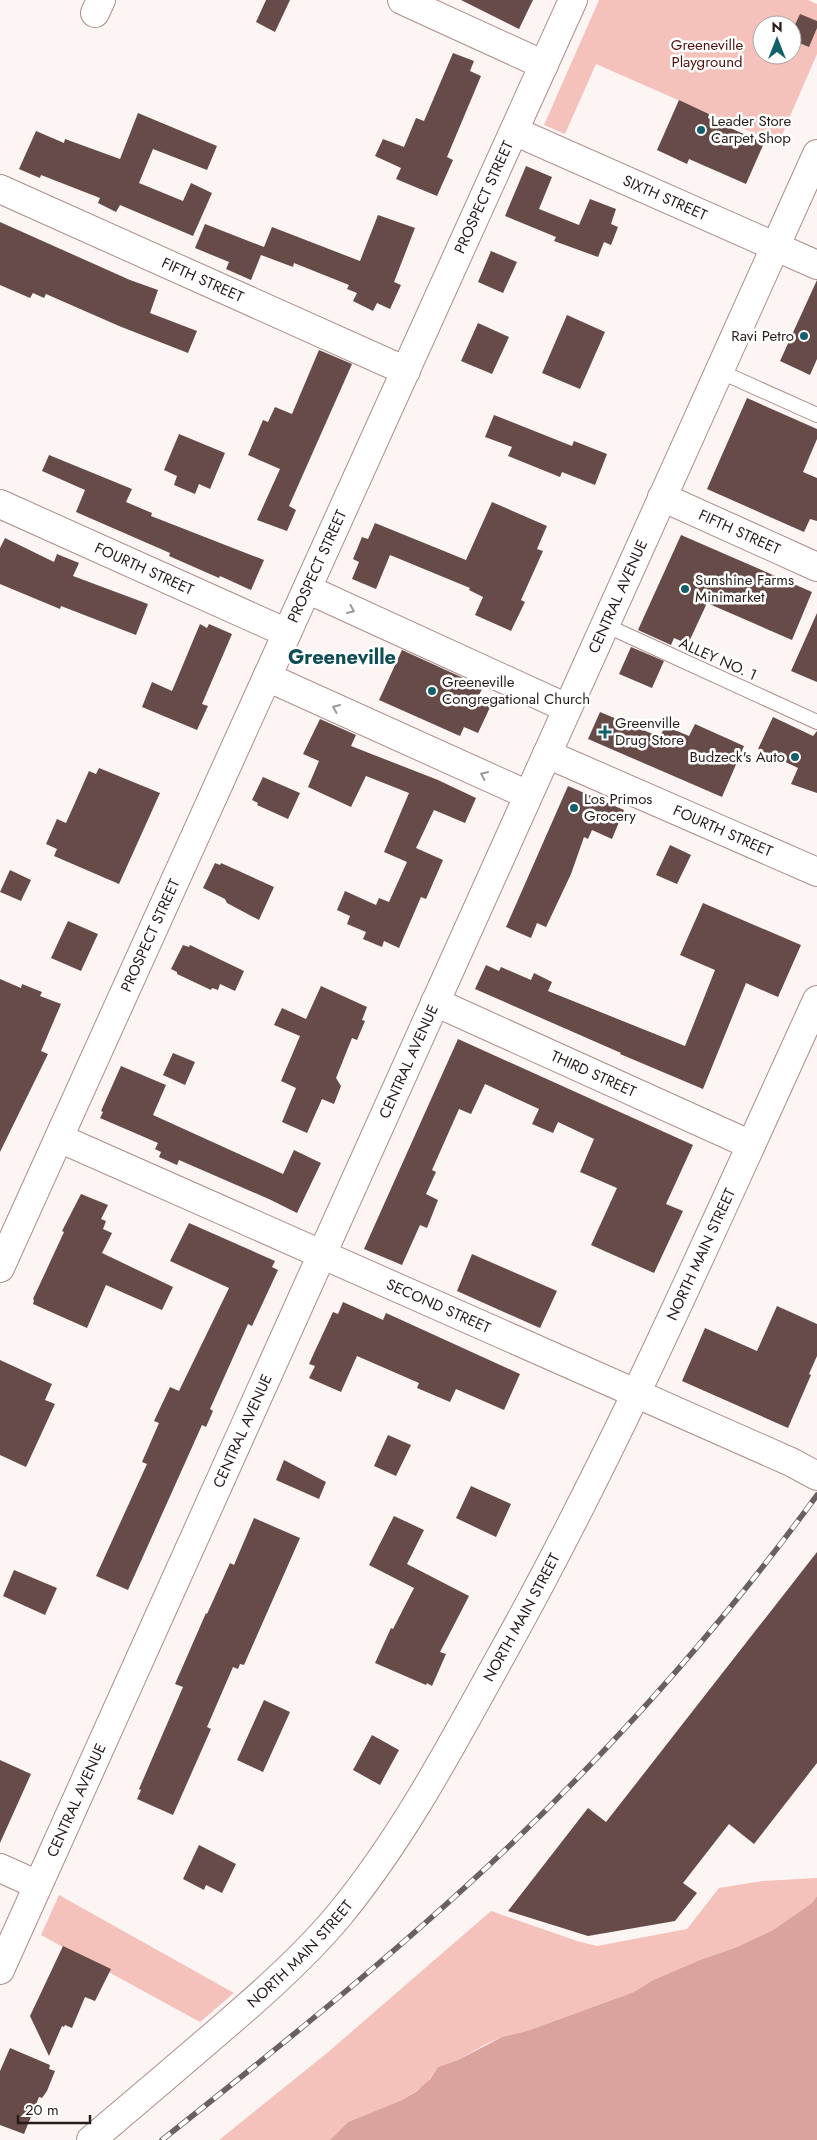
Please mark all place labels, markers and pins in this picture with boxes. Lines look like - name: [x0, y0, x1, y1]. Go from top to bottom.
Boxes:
- place label: Leader Store Carpet Shop: [711, 110, 792, 149]
- marker: Leader Store Carpet Shop: [695, 124, 707, 136]
- place label: Ravi Petro: [731, 325, 794, 347]
- marker: Ravi Petro: [798, 330, 810, 342]
- place label: Sunshine Farms Minimarket: [695, 569, 794, 608]
- marker: Sunshine Farms Minimarket: [679, 583, 691, 595]
- place label: Greeneville Congregational Church: [442, 671, 590, 710]
- marker: Greeneville Congregational Church: [426, 685, 438, 697]
- place label: Greenville Drug Store: [615, 712, 684, 751]
- marker: Greenville Drug Store: [599, 726, 611, 738]
- place label: Budzeck's Auto: [689, 746, 785, 768]
- marker: Budzeck's Auto: [789, 751, 801, 763]
- place label: Los Primos Grocery: [584, 788, 652, 827]
- marker: Los Primos Grocery: [568, 802, 580, 814]

